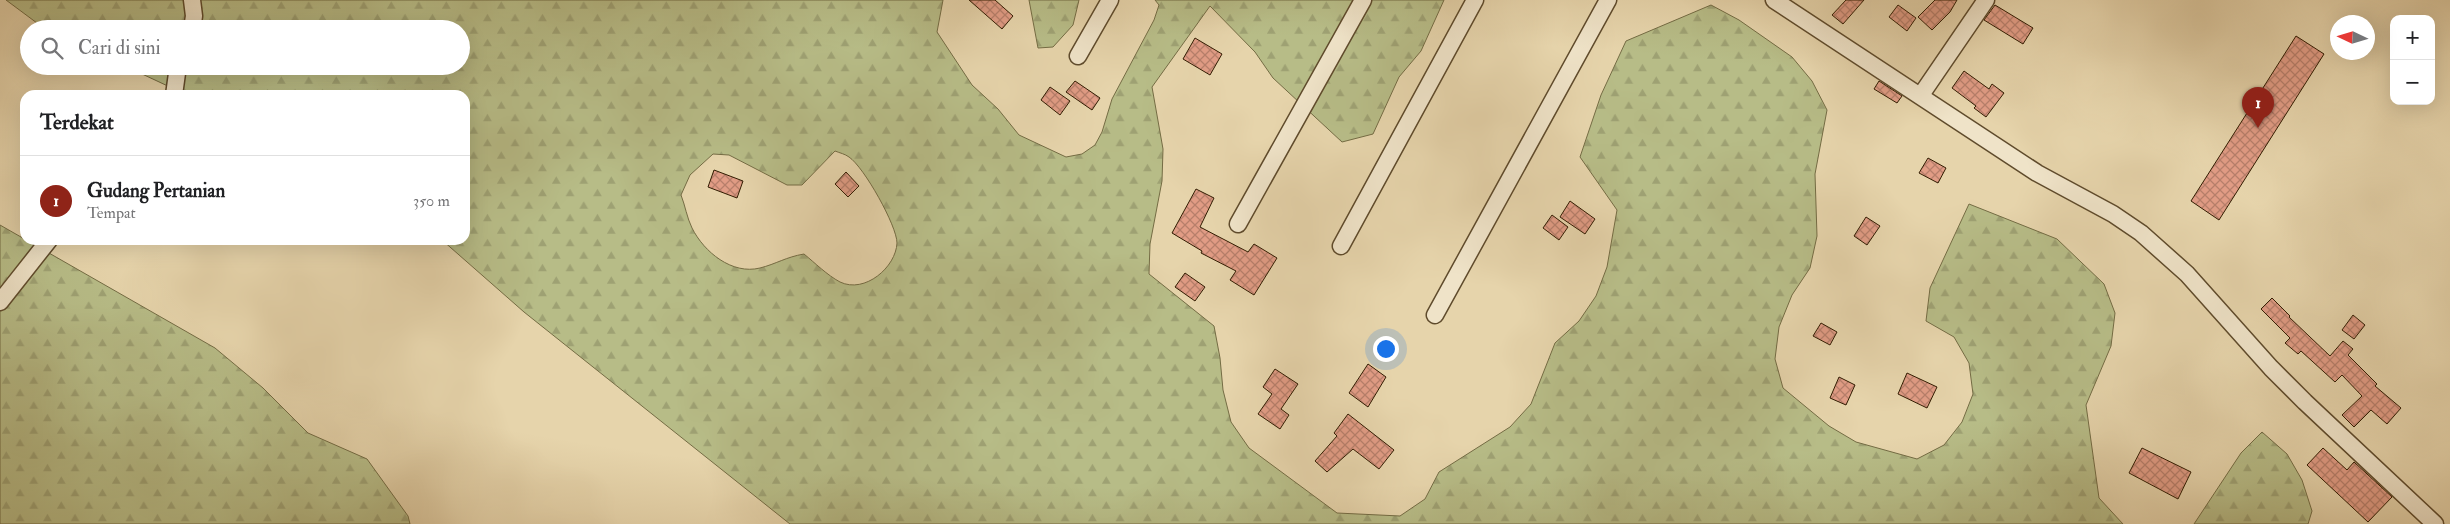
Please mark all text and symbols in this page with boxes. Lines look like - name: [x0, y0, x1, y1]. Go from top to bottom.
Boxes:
- north arrow: [2330, 15, 2375, 60]
- map controls: [2390, 15, 2435, 105]
- button: +: [2390, 15, 2435, 60]
- search box: [20, 20, 470, 75]
- icon: search: [38, 34, 66, 62]
- text: Cari di sini: [78, 36, 161, 60]
- button: −: [2390, 60, 2435, 105]
- pin: 1: [2242, 87, 2274, 128]
- text: Terdekat: [40, 109, 114, 136]
- text: Gudang Pertanian: [87, 179, 225, 203]
- text: 1: [53, 191, 59, 211]
- text: 350 m: [413, 191, 450, 211]
- text: Tempat: [87, 203, 136, 223]
- your location: [1373, 336, 1399, 362]

